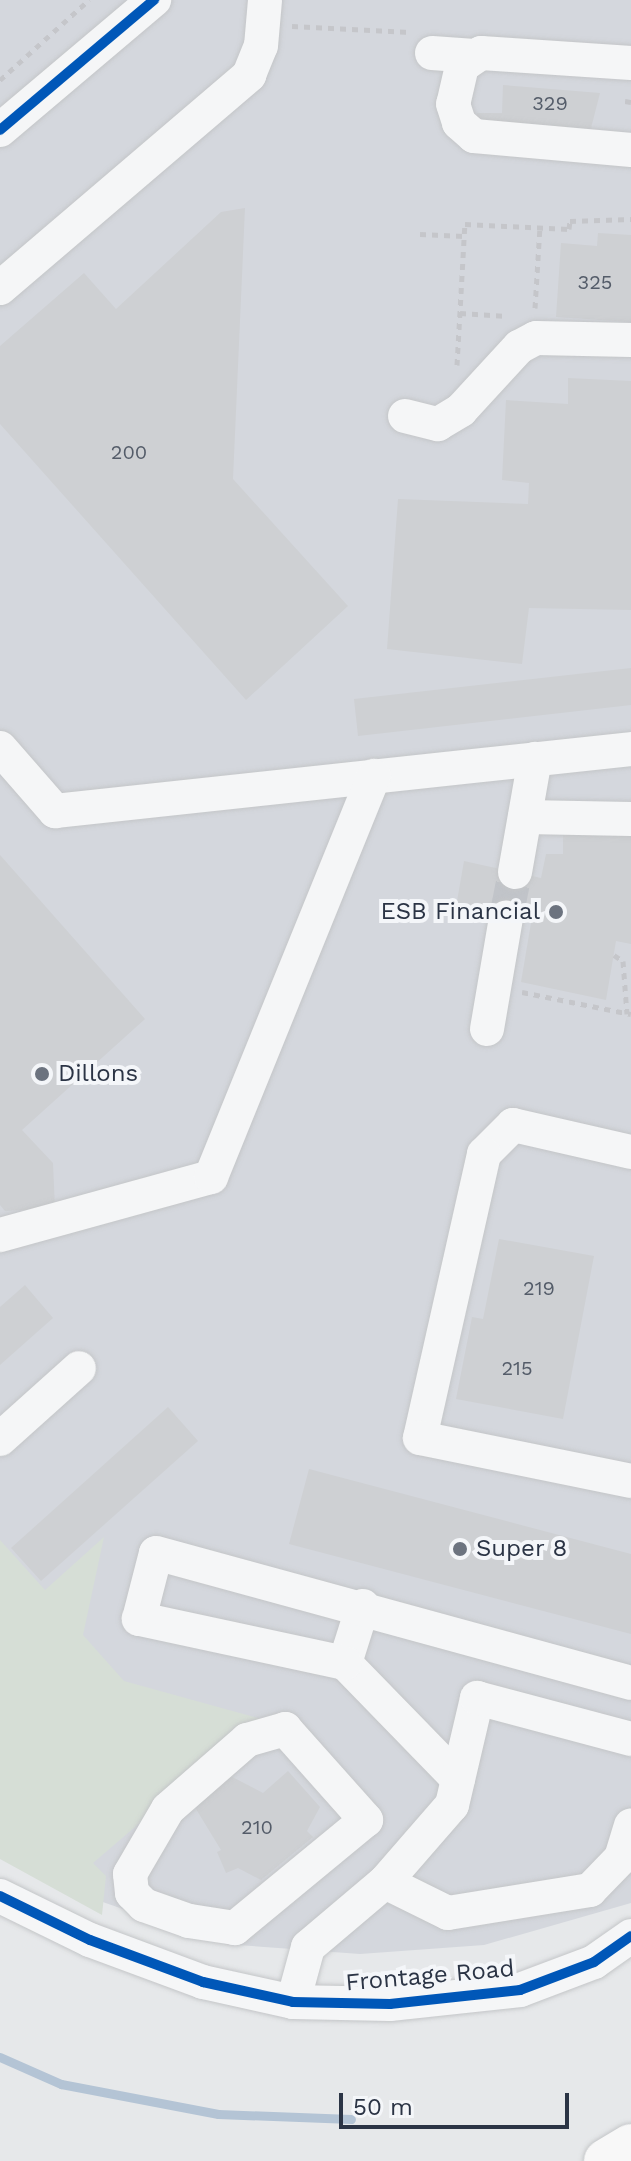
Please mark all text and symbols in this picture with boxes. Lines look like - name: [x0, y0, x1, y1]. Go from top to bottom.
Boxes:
- house number: 329: [532, 91, 568, 115]
- house number: 325: [578, 270, 612, 294]
- house number: 200: [111, 440, 147, 464]
- place label: ESB Financial: [380, 898, 540, 926]
- marker: ESB Financial: [547, 903, 565, 921]
- place label: Dillons: [58, 1060, 138, 1088]
- marker: Dillons: [33, 1065, 51, 1083]
- house number: 219: [523, 1276, 555, 1300]
- house number: 215: [501, 1356, 533, 1380]
- place label: Super 8: [476, 1535, 568, 1563]
- marker: Super 8: [451, 1540, 469, 1558]
- house number: 210: [241, 1815, 273, 1839]
- street label: Frontage Road: [344, 1954, 516, 1998]
- scale bar: [343, 2077, 573, 2127]
- text: 50 m: [353, 2093, 413, 2121]

